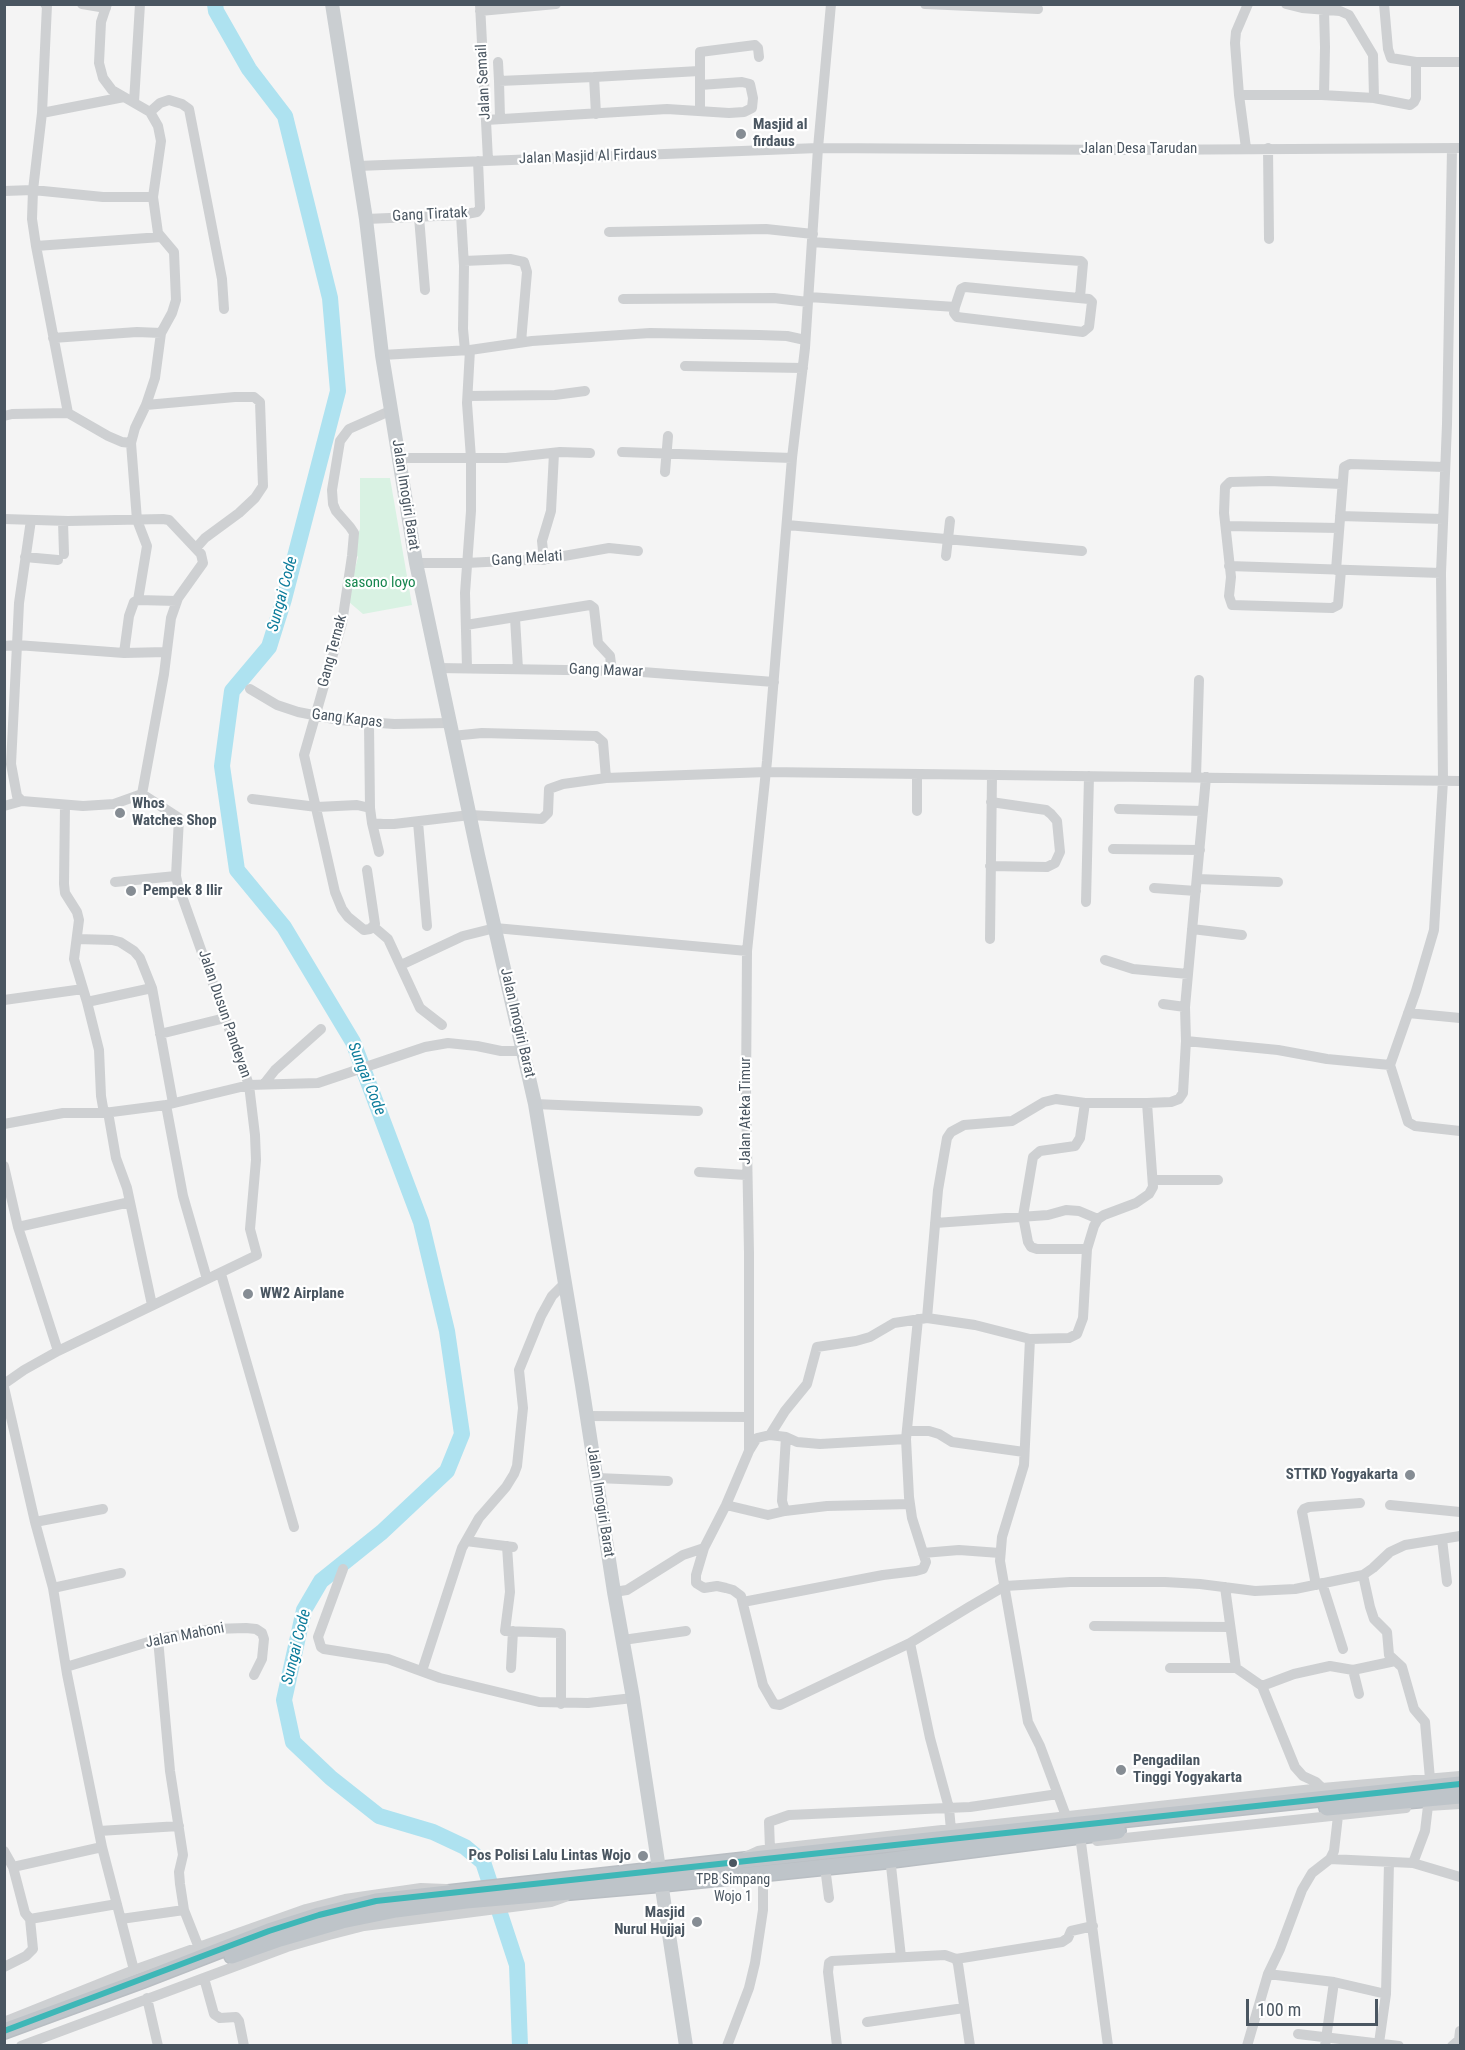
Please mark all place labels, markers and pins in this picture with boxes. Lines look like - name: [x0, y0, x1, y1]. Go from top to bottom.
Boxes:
- place label: Masjid al firdaus: [753, 116, 807, 151]
- marker: Masjid al firdaus: [734, 127, 748, 141]
- place label: Whos Watches Shop: [132, 795, 217, 830]
- marker: Whos Watches Shop: [113, 806, 127, 820]
- place label: Pempek 8 Ilir: [143, 882, 223, 900]
- marker: Pempek 8 Ilir: [124, 884, 138, 898]
- place label: WW2 Airplane: [260, 1285, 344, 1303]
- marker: WW2 Airplane: [241, 1287, 255, 1301]
- place label: STTKD Yogyakarta: [1286, 1466, 1398, 1484]
- marker: STTKD Yogyakarta: [1403, 1468, 1417, 1482]
- place label: Pengadilan Tinggi Yogyakarta: [1133, 1752, 1242, 1787]
- marker: Pengadilan Tinggi Yogyakarta: [1114, 1763, 1128, 1777]
- place label: Pos Polisi Lalu Lintas Wojo: [469, 1847, 631, 1865]
- marker: Pos Polisi Lalu Lintas Wojo: [636, 1849, 650, 1863]
- marker: TPB Simpang Wojo 1: [727, 1857, 739, 1869]
- place label: TPB Simpang Wojo 1: [696, 1872, 770, 1904]
- place label: Masjid Nurul Hujjaj: [614, 1904, 685, 1939]
- marker: Masjid Nurul Hujjaj: [690, 1915, 704, 1929]

